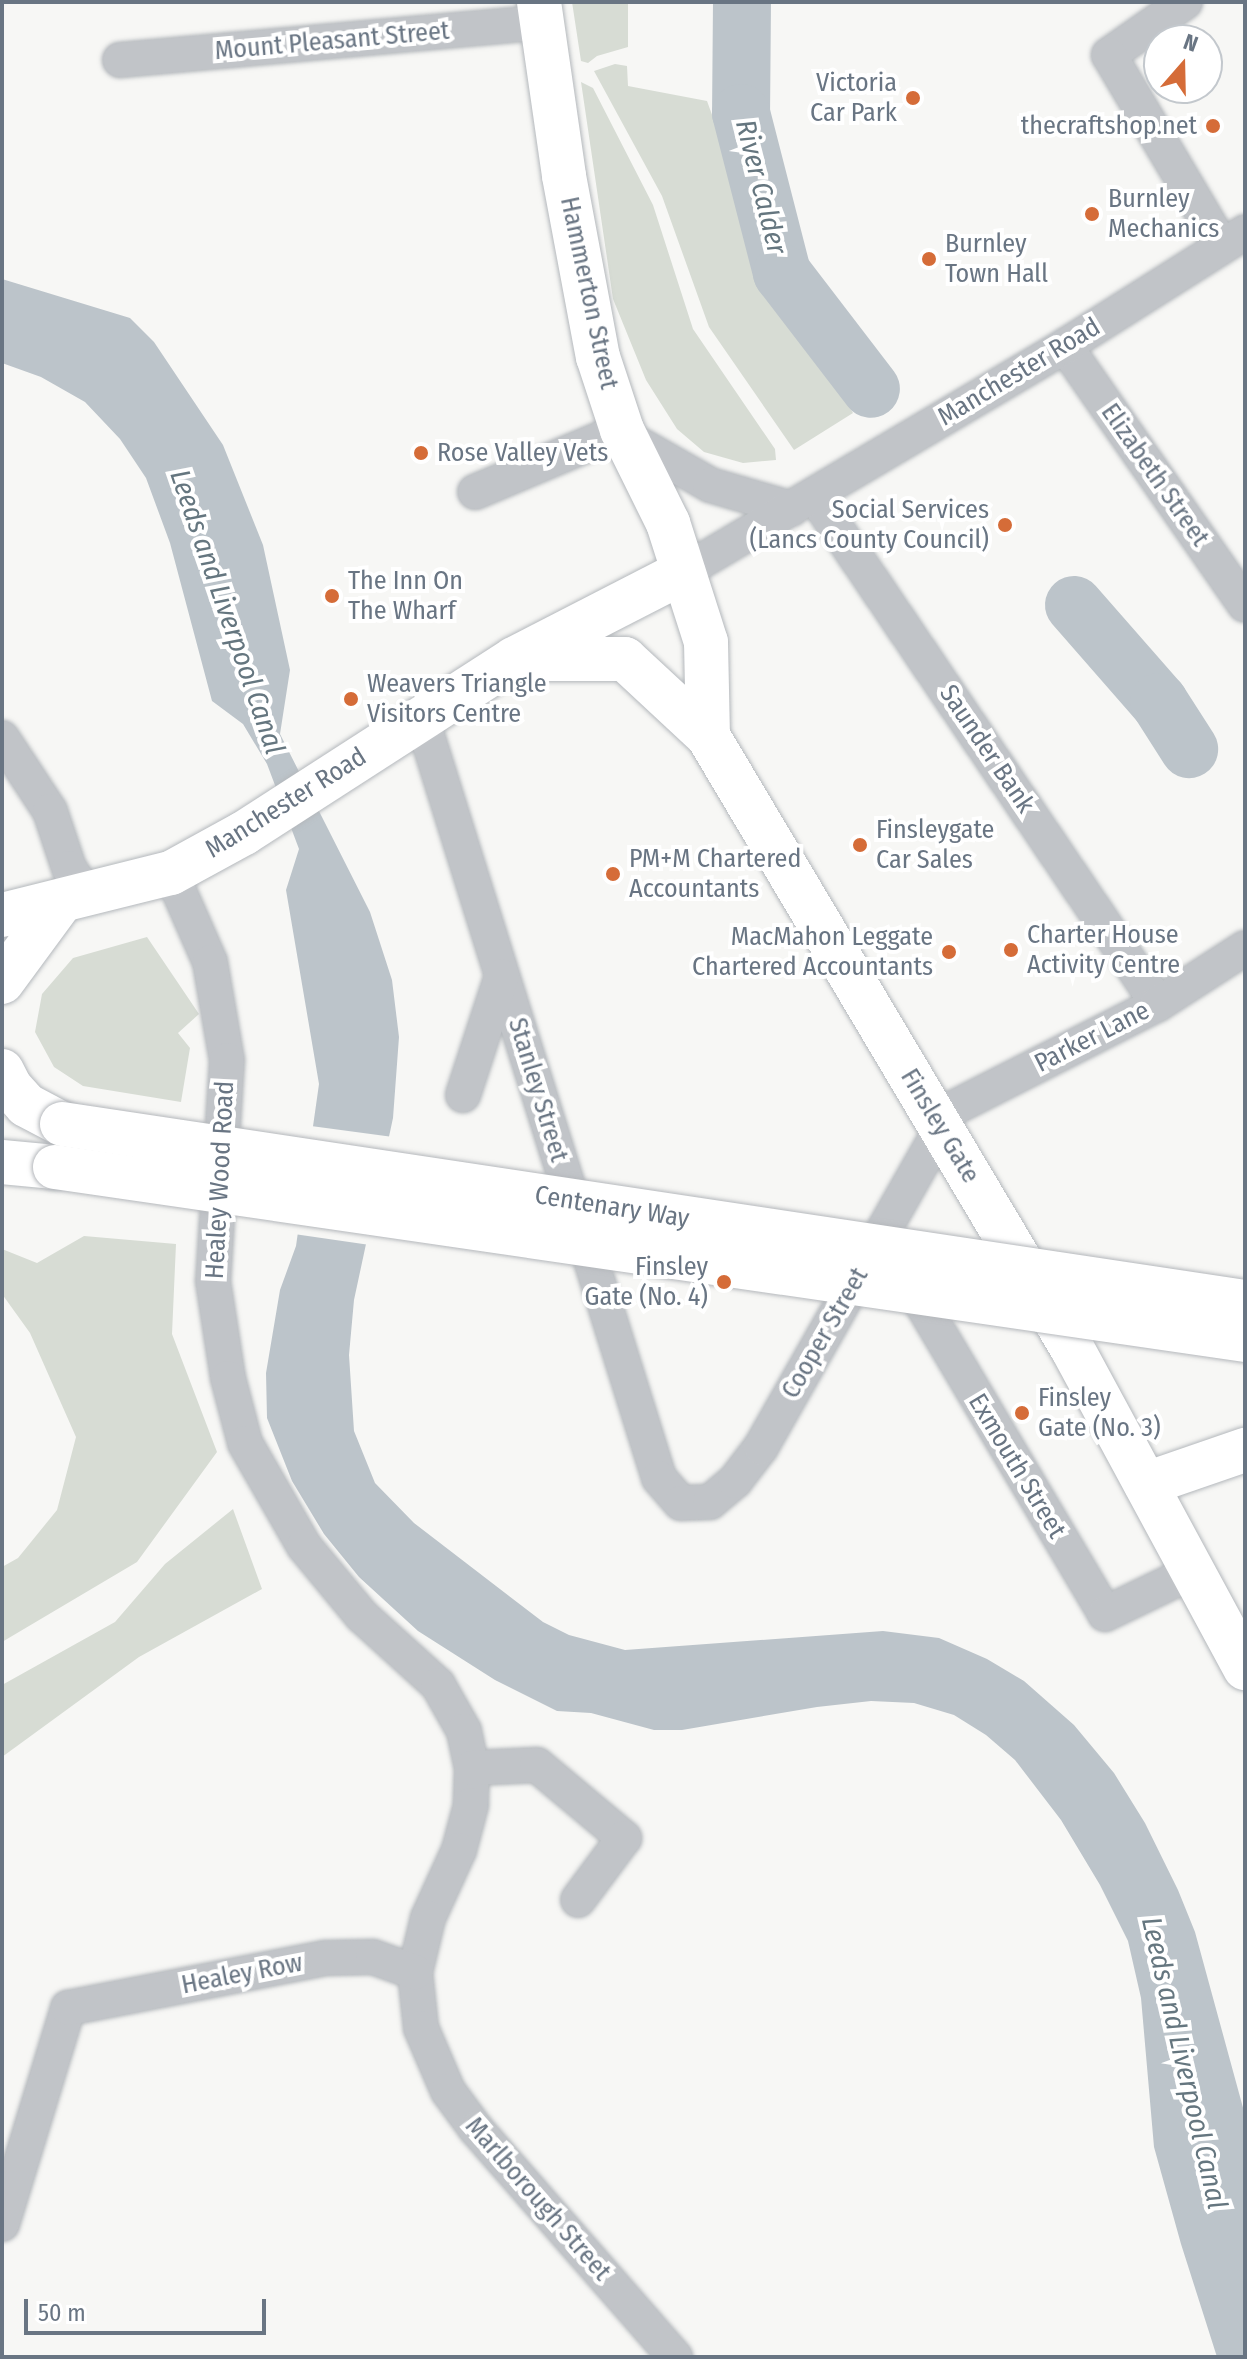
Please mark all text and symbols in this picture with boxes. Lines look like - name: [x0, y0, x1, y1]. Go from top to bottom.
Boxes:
- street label: Mount Pleasant Street: [213, 15, 451, 67]
- north arrow: [1143, 24, 1223, 104]
- text: N: [1180, 28, 1202, 58]
- place label: Victoria Car Park: [810, 67, 897, 128]
- marker: Victoria Car Park: [904, 89, 922, 107]
- place label: thecraftshop.net: [1021, 110, 1197, 142]
- water label: River Calder: [728, 116, 794, 258]
- marker: thecraftshop.net: [1204, 117, 1222, 135]
- place label: Burnley Mechanics: [1108, 183, 1219, 244]
- street label: Hammerton Street: [553, 194, 625, 392]
- marker: Burnley Mechanics: [1083, 205, 1101, 223]
- place label: Burnley Town Hall: [945, 228, 1048, 290]
- marker: Burnley Town Hall: [920, 250, 938, 268]
- street label: Manchester Road: [932, 311, 1106, 433]
- street label: Elizabeth Street: [1094, 398, 1216, 552]
- place label: Rose Valley Vets: [437, 437, 608, 469]
- marker: Rose Valley Vets: [412, 444, 430, 462]
- water label: Leeds and Liverpool Canal: [162, 465, 292, 759]
- place label: Social Services (Lancs County Council): [750, 494, 989, 556]
- marker: Social Services (Lancs County Council): [996, 516, 1014, 534]
- place label: The Inn On The Wharf: [348, 565, 463, 626]
- marker: The Inn On The Wharf: [323, 587, 341, 605]
- place label: Weavers Triangle Visitors Centre: [367, 668, 547, 730]
- street label: Saunder Bank: [933, 679, 1041, 819]
- marker: Weavers Triangle Visitors Centre: [342, 690, 360, 708]
- street label: Manchester Road: [200, 741, 372, 865]
- place label: Finsleygate Car Sales: [876, 814, 994, 876]
- marker: Finsleygate Car Sales: [851, 836, 869, 854]
- place label: PM+M Chartered Accountants: [629, 843, 801, 904]
- marker: PM+M Chartered Accountants: [604, 865, 622, 883]
- place label: Charter House Activity Centre: [1027, 919, 1180, 980]
- place label: MacMahon Leggate Chartered Accountants: [692, 921, 933, 982]
- marker: Charter House Activity Centre: [1002, 941, 1020, 959]
- marker: MacMahon Leggate Chartered Accountants: [940, 943, 958, 961]
- street label: Parker Lane: [1029, 995, 1155, 1079]
- street label: Stanley Street: [501, 1014, 575, 1166]
- street label: Finsley Gate: [894, 1063, 986, 1189]
- street label: Healey Wood Road: [199, 1080, 241, 1280]
- street label: Centenary Way: [532, 1179, 692, 1235]
- place label: Finsley Gate (No. 4): [585, 1251, 708, 1312]
- street label: Cooper Street: [775, 1262, 875, 1404]
- marker: Finsley Gate (No. 4): [715, 1273, 733, 1291]
- place label: Finsley Gate (No. 3): [1038, 1382, 1161, 1444]
- street label: Exmouth Street: [962, 1388, 1072, 1544]
- marker: Finsley Gate (No. 3): [1013, 1404, 1031, 1422]
- water label: Leeds and Liverpool Canal: [1134, 1914, 1234, 2212]
- street label: Healey Row: [179, 1947, 305, 2001]
- street label: Marlborough Street: [459, 2111, 617, 2287]
- scale bar: [28, 2283, 270, 2333]
- text: 50 m: [38, 2299, 86, 2327]

